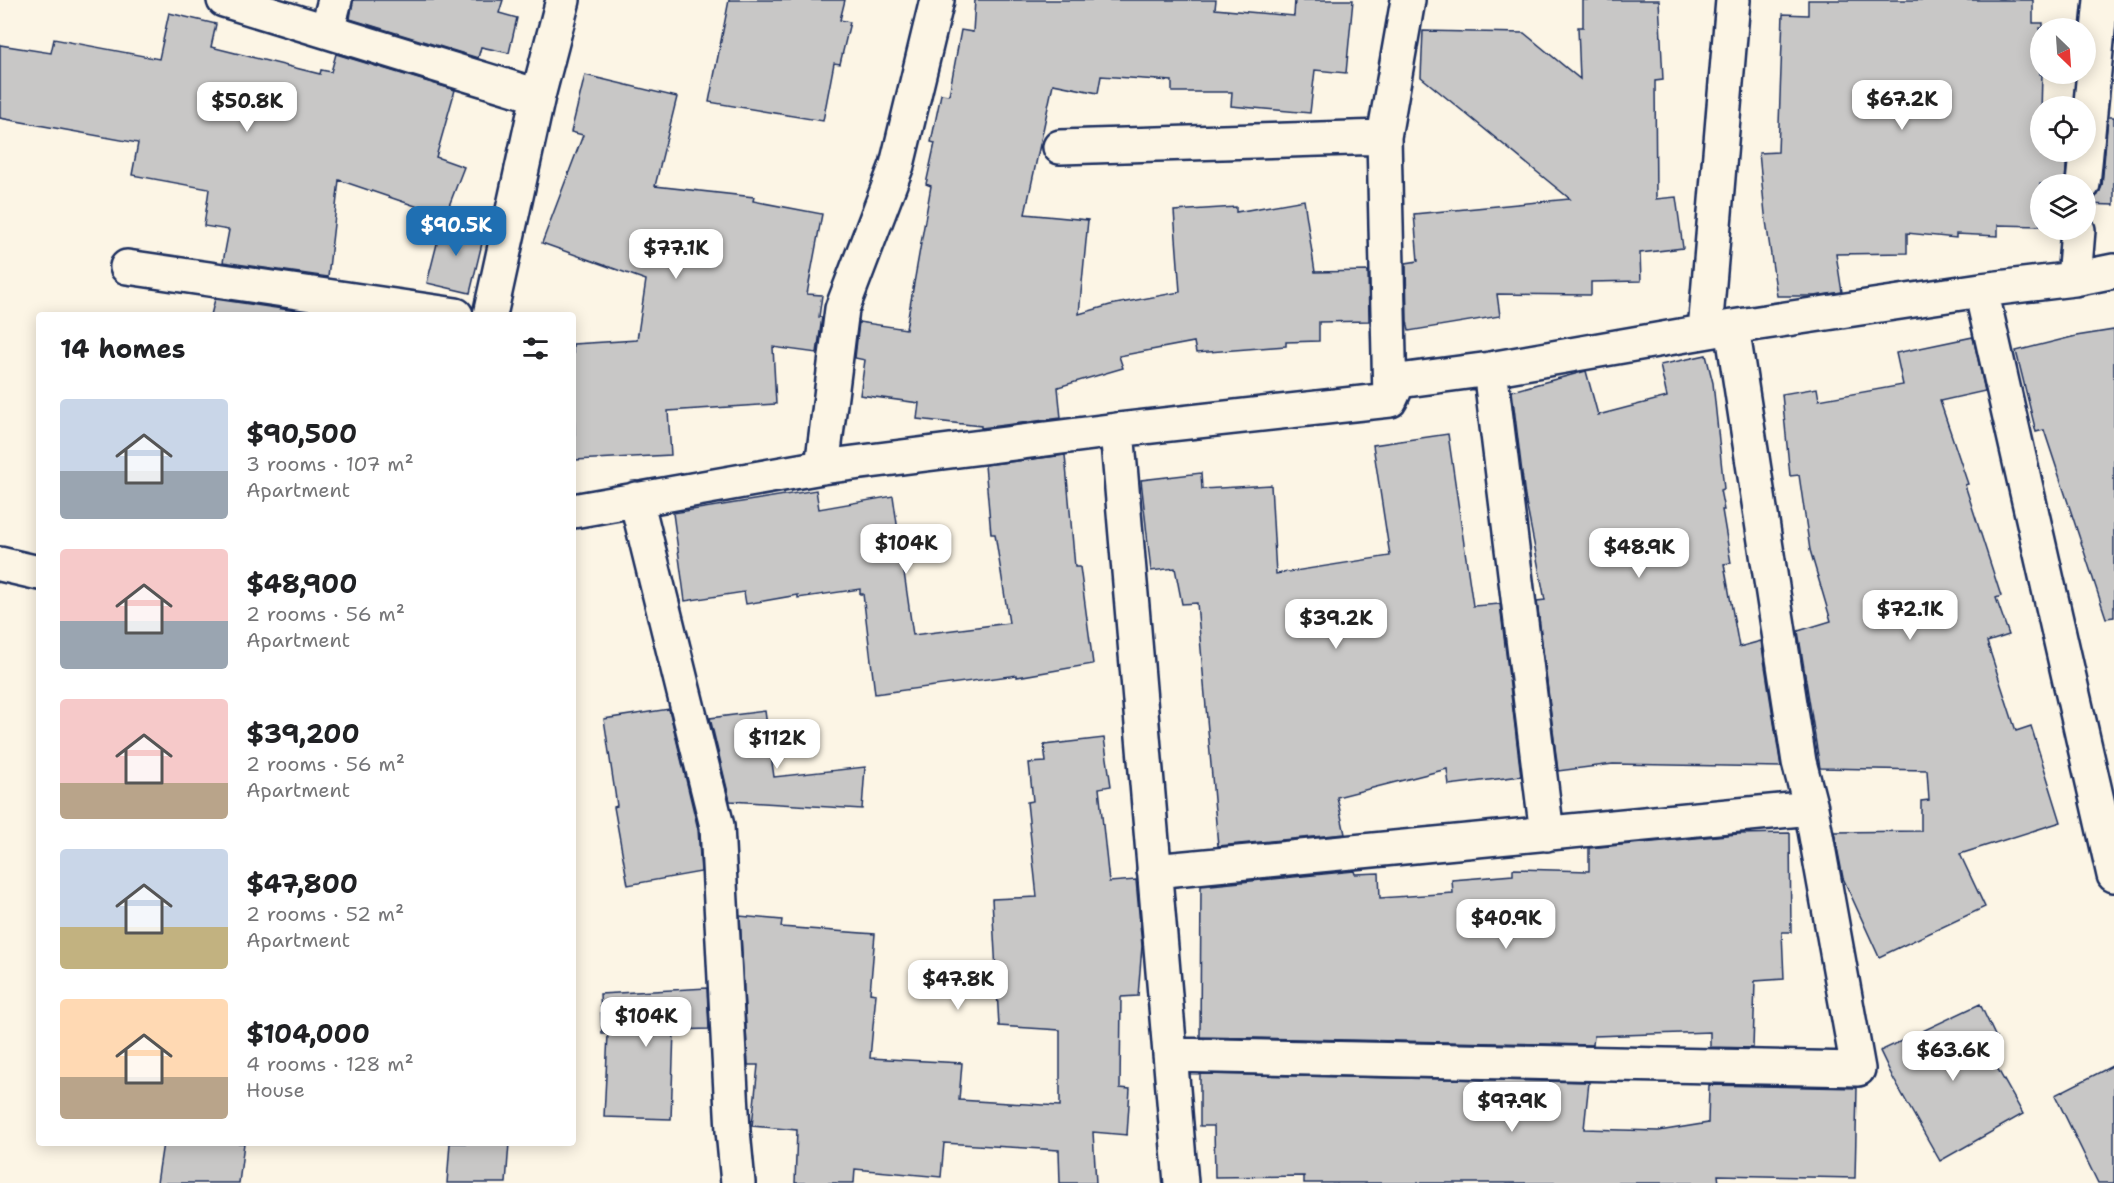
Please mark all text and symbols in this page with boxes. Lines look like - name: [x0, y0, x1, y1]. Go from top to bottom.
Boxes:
- north arrow: [2030, 18, 2096, 84]
- map controls: [2030, 18, 2096, 240]
- pin: $67.2K: [1853, 80, 1951, 131]
- pin: $50.8K: [198, 82, 296, 133]
- text: $67.2K: [1866, 86, 1938, 112]
- text: $50.8K: [211, 88, 283, 114]
- button: locate: [2030, 96, 2096, 162]
- button: layers: [2030, 174, 2096, 240]
- pin: $90.5K: [407, 206, 505, 257]
- text: $90.5K: [420, 212, 492, 238]
- pin: $77.1K: [627, 229, 725, 280]
- text: $77.1K: [643, 235, 709, 261]
- text: 14 homes: [60, 331, 186, 366]
- icon: filters: [519, 332, 552, 365]
- text: $90,500: [246, 416, 357, 451]
- icon: home: [108, 423, 180, 495]
- text: 3 rooms · 107 m²: [246, 451, 414, 477]
- text: Apartment: [246, 477, 350, 503]
- pin: $104K: [864, 524, 948, 575]
- pin: $48.9K: [1590, 528, 1688, 579]
- text: $104K: [874, 530, 938, 556]
- text: $48.9K: [1603, 534, 1675, 560]
- text: $48,900: [246, 566, 357, 601]
- icon: home: [108, 573, 180, 645]
- pin: $72.1K: [1861, 590, 1959, 641]
- text: $72.1K: [1877, 596, 1943, 622]
- pin: $39.2K: [1287, 599, 1385, 650]
- text: 2 rooms · 56 m²: [246, 601, 405, 627]
- text: $39.2K: [1299, 605, 1373, 631]
- text: Apartment: [246, 627, 350, 653]
- text: $39,200: [246, 716, 360, 751]
- pin: $112K: [735, 719, 819, 770]
- icon: home: [108, 723, 180, 795]
- text: $112K: [748, 725, 806, 751]
- text: 2 rooms · 56 m²: [246, 751, 405, 777]
- text: Apartment: [246, 777, 350, 803]
- text: $47,800: [246, 866, 358, 901]
- icon: home: [108, 873, 180, 945]
- pin: $40.9K: [1457, 899, 1555, 950]
- text: 2 rooms · 52 m²: [246, 901, 404, 927]
- text: $40.9K: [1470, 905, 1542, 931]
- text: Apartment: [246, 927, 350, 953]
- pin: $47.8K: [909, 960, 1007, 1011]
- text: $47.8K: [922, 966, 994, 992]
- pin: $104K: [604, 997, 688, 1048]
- text: $104K: [614, 1003, 678, 1029]
- text: $104,000: [246, 1016, 370, 1051]
- icon: home: [108, 1023, 180, 1095]
- pin: $63.6K: [1904, 1031, 2002, 1082]
- text: $63.6K: [1916, 1037, 1990, 1063]
- text: 4 rooms · 128 m²: [246, 1051, 414, 1077]
- text: House: [246, 1077, 305, 1103]
- pin: $97.9K: [1463, 1082, 1561, 1133]
- text: $97.9K: [1477, 1088, 1547, 1114]

